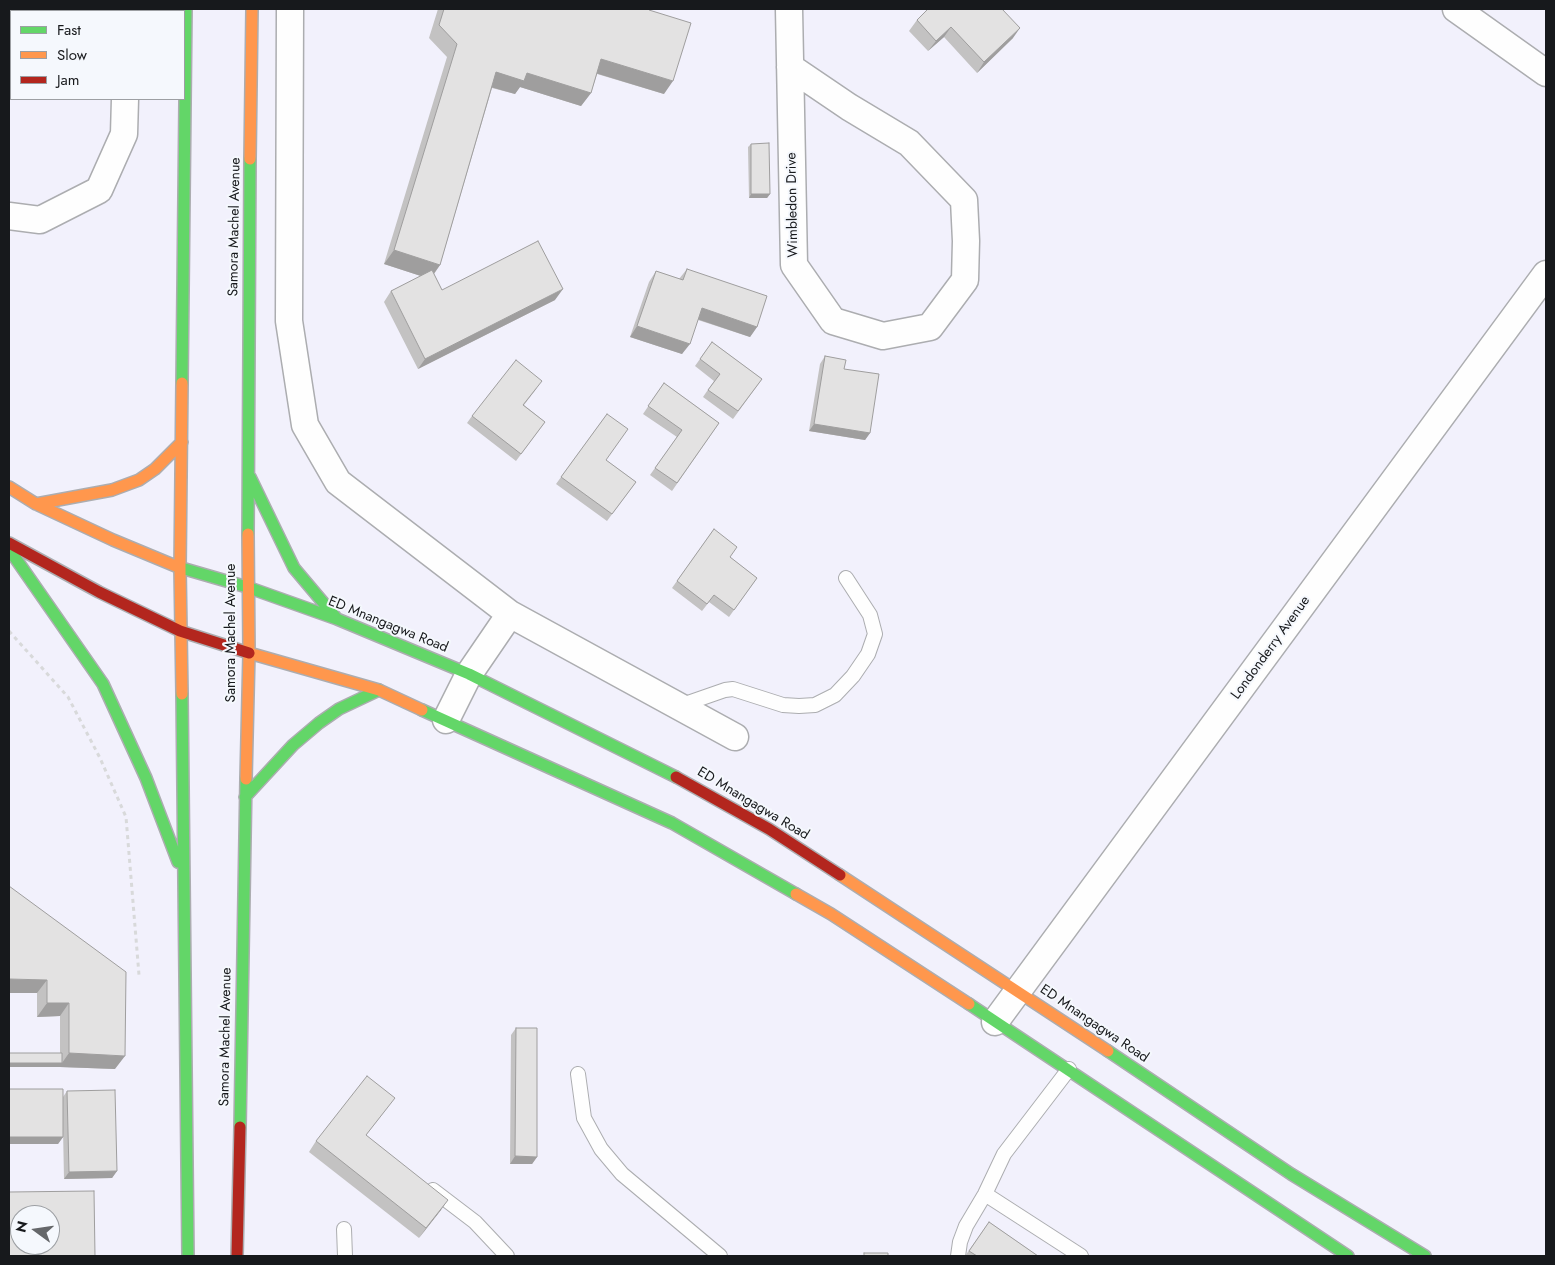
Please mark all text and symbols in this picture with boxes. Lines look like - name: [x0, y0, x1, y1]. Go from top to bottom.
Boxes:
- legend: [10, 10, 185, 100]
- text: Fast: [57, 19, 81, 41]
- text: Slow: [57, 44, 87, 66]
- text: Jam: [57, 69, 80, 91]
- street label: Wimbledon Drive: [784, 152, 802, 258]
- street label: Samora Machel Avenue: [225, 157, 245, 297]
- street label: Samora Machel Avenue: [224, 563, 240, 703]
- street label: ED Mnangagwa Road: [326, 593, 450, 657]
- street label: Londonderry Avenue: [1228, 593, 1314, 703]
- street label: ED Mnangagwa Road: [694, 764, 812, 844]
- street label: Samora Machel Avenue: [216, 967, 236, 1107]
- street label: ED Mnangagwa Road: [1036, 981, 1152, 1067]
- north arrow: [10, 1205, 60, 1255]
- text: N: [10, 1219, 32, 1234]

